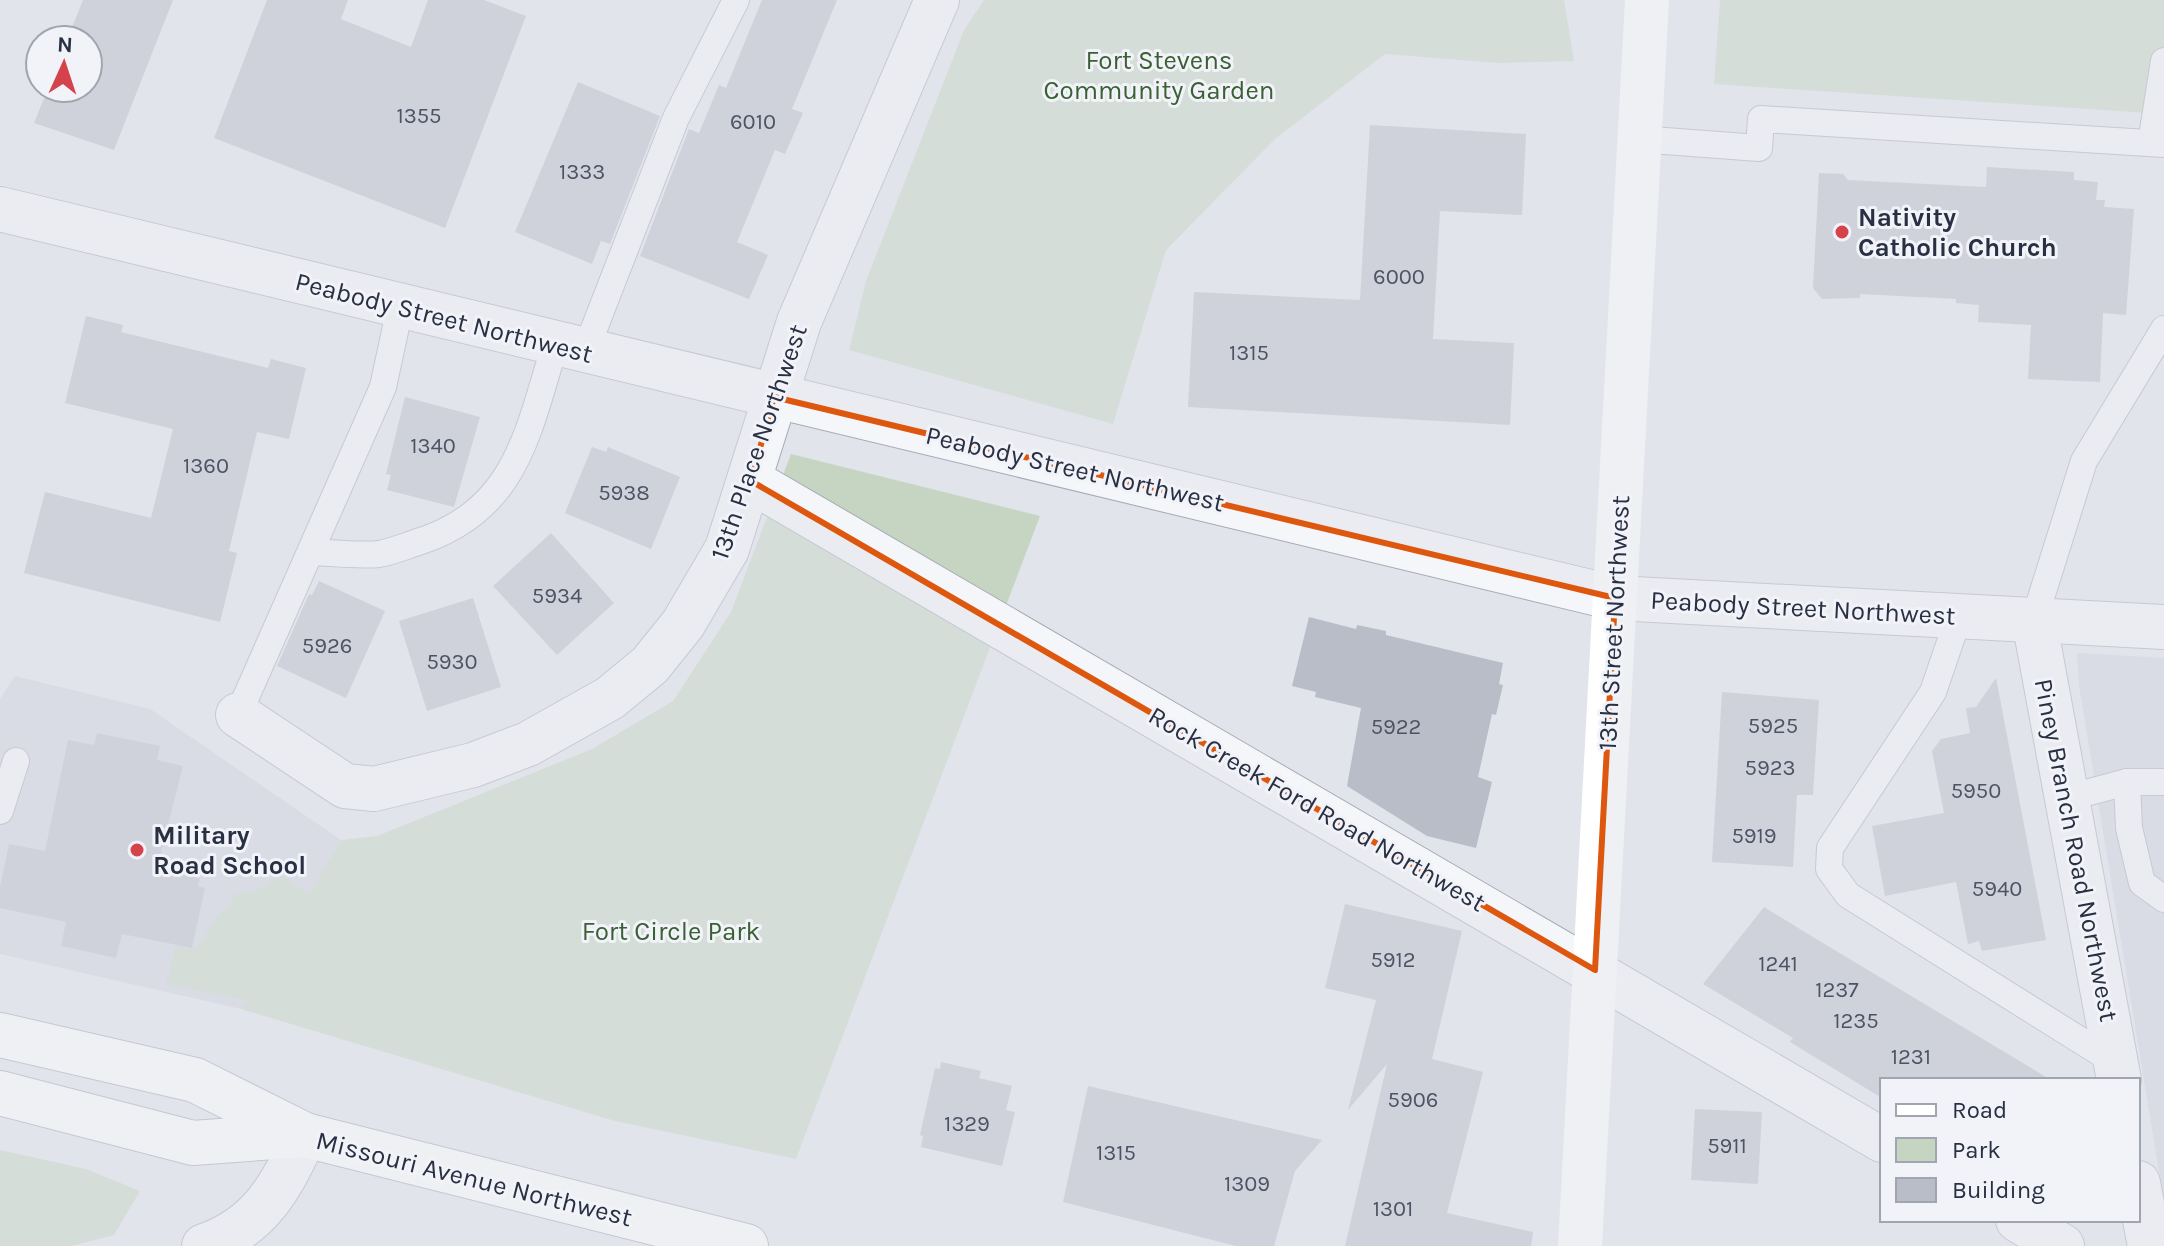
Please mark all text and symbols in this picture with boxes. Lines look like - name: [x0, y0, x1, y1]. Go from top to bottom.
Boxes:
- north arrow: [24, 24, 104, 104]
- text: N: [56, 32, 74, 58]
- park label: Fort Stevens Community Garden: [1044, 45, 1274, 106]
- house number: 1355: [396, 103, 442, 129]
- house number: 6010: [730, 109, 776, 135]
- house number: 1333: [559, 159, 605, 185]
- place label: Nativity Catholic Church: [1858, 202, 2057, 263]
- marker: Nativity Catholic Church: [1833, 223, 1851, 241]
- house number: 6000: [1373, 264, 1425, 290]
- street label: Peabody Street Northwest: [292, 266, 596, 370]
- street label: 13th Place Northwest: [704, 320, 814, 564]
- house number: 1315: [1229, 340, 1269, 366]
- street label: Peabody Street Northwest: [923, 420, 1227, 519]
- house number: 1340: [410, 433, 456, 459]
- house number: 1360: [183, 453, 229, 479]
- house number: 5938: [598, 480, 650, 506]
- street label: 13th Street Northwest: [1592, 494, 1636, 751]
- house number: 5934: [532, 583, 582, 609]
- street label: Peabody Street Northwest: [1650, 585, 1957, 631]
- house number: 5926: [302, 633, 352, 659]
- house number: 5930: [426, 649, 478, 675]
- street label: Piney Branch Road Northwest: [2028, 676, 2125, 1024]
- street label: Rock Creek Ford Road Northwest: [1143, 700, 1491, 918]
- house number: 5925: [1748, 713, 1798, 739]
- house number: 5922: [1371, 714, 1421, 740]
- house number: 5923: [1745, 755, 1795, 781]
- house number: 5950: [1951, 778, 2001, 804]
- place label: Military Road School: [153, 820, 306, 881]
- house number: 5919: [1731, 823, 1777, 849]
- marker: Military Road School: [128, 841, 146, 859]
- house number: 5940: [1972, 876, 2022, 902]
- park label: Fort Circle Park: [582, 916, 760, 947]
- house number: 5912: [1370, 947, 1416, 973]
- house number: 1241: [1758, 951, 1798, 977]
- house number: 1237: [1815, 977, 1859, 1003]
- house number: 1235: [1833, 1008, 1879, 1034]
- house number: 1231: [1891, 1044, 1931, 1070]
- legend: [1880, 1078, 2140, 1222]
- house number: 5906: [1388, 1087, 1438, 1113]
- text: Road: [1952, 1096, 2007, 1124]
- house number: 1329: [944, 1111, 990, 1137]
- street label: Missouri Avenue Northwest: [313, 1125, 635, 1233]
- house number: 5911: [1707, 1133, 1747, 1159]
- text: Park: [1952, 1136, 2001, 1164]
- house number: 1315: [1096, 1140, 1136, 1166]
- house number: 1309: [1224, 1171, 1270, 1197]
- text: Building: [1952, 1176, 2045, 1204]
- house number: 1301: [1373, 1196, 1413, 1222]

